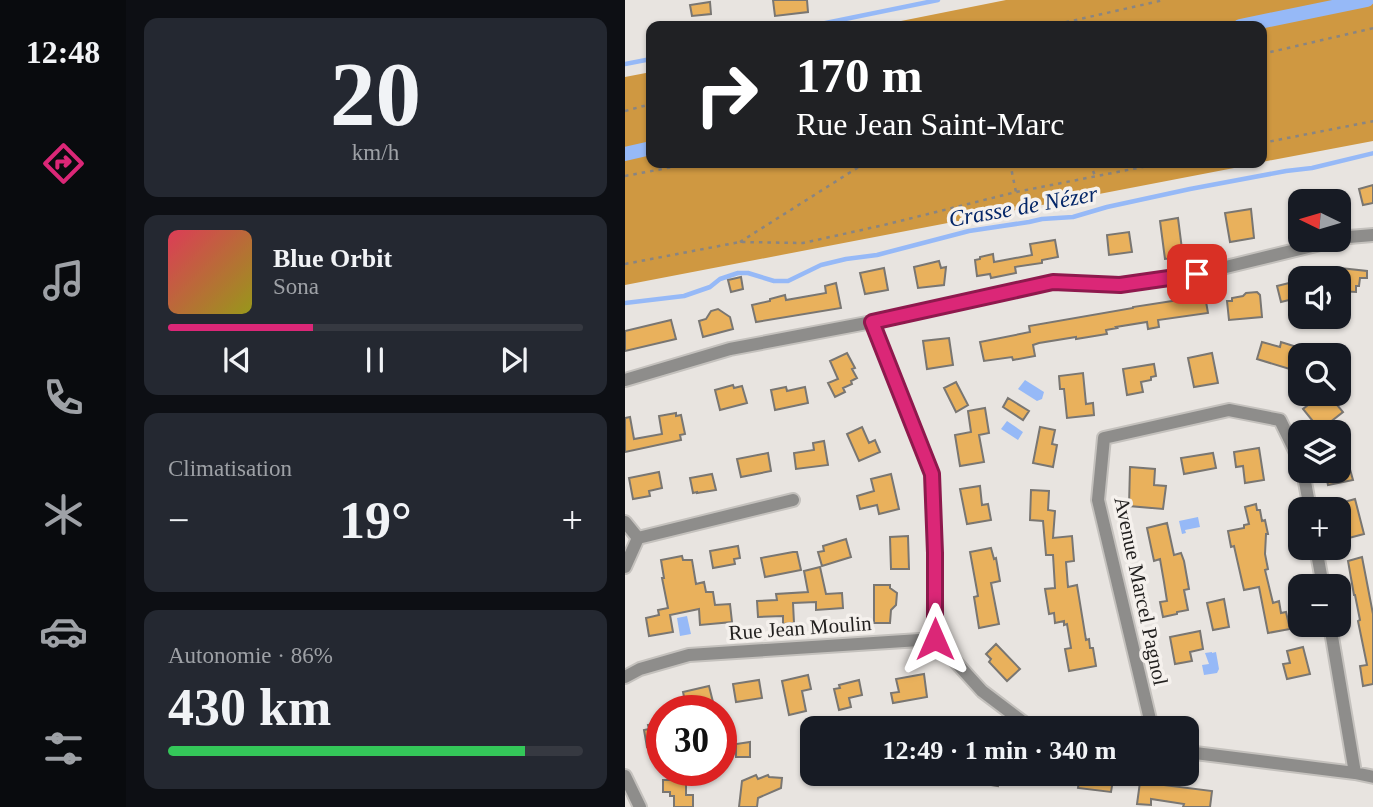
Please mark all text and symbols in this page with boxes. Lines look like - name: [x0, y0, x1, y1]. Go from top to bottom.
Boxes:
- text: 12:48: [26, 34, 100, 70]
- text: 20: [330, 44, 421, 145]
- text: 170 m: [796, 48, 923, 103]
- icon: right: [681, 49, 772, 140]
- text: Rue Jean Saint-Marc: [796, 106, 1064, 142]
- icon: directions: [39, 139, 88, 188]
- text: km/h: [352, 140, 399, 165]
- water label: Crasse de Nézer: [947, 181, 1101, 232]
- north arrow: [1288, 189, 1351, 252]
- map controls: [1288, 189, 1351, 637]
- text: Blue Orbit: [273, 244, 392, 273]
- pin: [1167, 244, 1227, 304]
- icon: arrive: [1178, 255, 1216, 293]
- icon: music: [39, 256, 88, 305]
- button: sound: [1288, 266, 1351, 329]
- text: Sona: [273, 274, 319, 299]
- icon: previous: [218, 341, 256, 379]
- icon: pause: [356, 341, 394, 379]
- icon: next: [495, 341, 533, 379]
- button: search: [1288, 343, 1351, 406]
- icon: phone: [39, 373, 88, 422]
- button: layers: [1288, 420, 1351, 483]
- text: Climatisation: [168, 456, 292, 481]
- icon: climate: [39, 490, 88, 539]
- text: 19°: [339, 492, 412, 549]
- street label: Avenue Marcel Pagnol: [1109, 495, 1173, 688]
- button: +: [1288, 497, 1351, 560]
- text: −: [168, 499, 189, 541]
- text: +: [562, 499, 583, 541]
- button: −: [1288, 574, 1351, 637]
- position arrow: [898, 602, 972, 676]
- icon: car: [39, 607, 88, 656]
- street label: Rue Jean Moulin: [728, 611, 873, 645]
- text: Autonomie · 86%: [168, 643, 333, 668]
- text: 430 km: [168, 679, 331, 736]
- speed limit sign: 30: [646, 695, 737, 786]
- icon: filters: [39, 724, 88, 773]
- text: 12:49 · 1 min · 340 m: [883, 736, 1117, 765]

